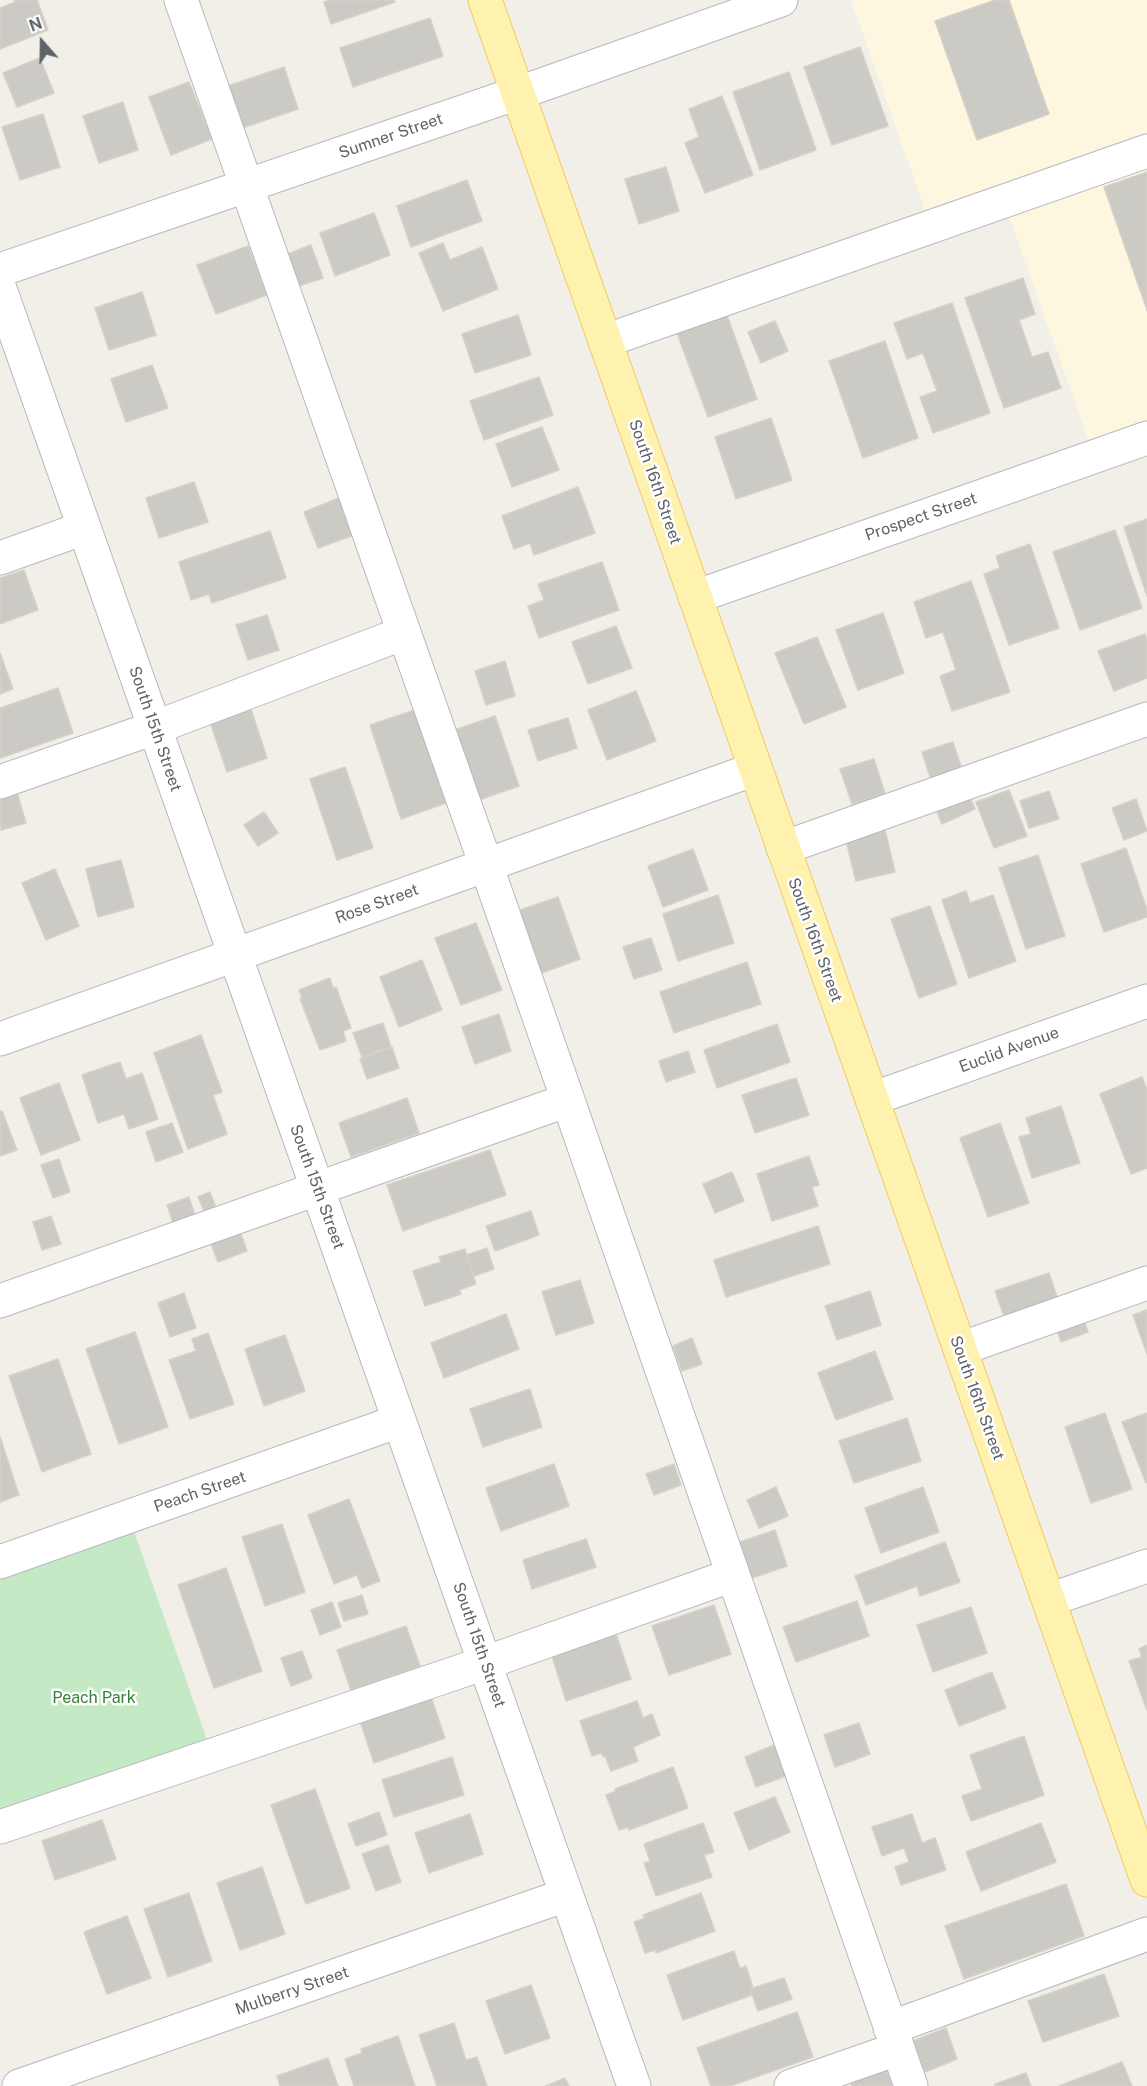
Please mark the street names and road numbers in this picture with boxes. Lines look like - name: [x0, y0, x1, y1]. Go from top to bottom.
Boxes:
- street label: Sumner Street: [336, 109, 446, 163]
- street label: South 16th Street: [625, 417, 685, 547]
- street label: Prospect Street: [862, 489, 980, 545]
- street label: South 15th Street: [125, 664, 185, 794]
- street label: South 16th Street: [784, 875, 846, 1005]
- street label: Rose Street: [333, 880, 421, 928]
- street label: Euclid Avenue: [956, 1023, 1062, 1077]
- street label: South 15th Street: [286, 1122, 348, 1252]
- street label: South 16th Street: [946, 1333, 1008, 1463]
- street label: Peach Street: [151, 1467, 249, 1517]
- street label: South 15th Street: [449, 1580, 509, 1710]
- street label: Mulberry Street: [233, 1963, 351, 2019]

